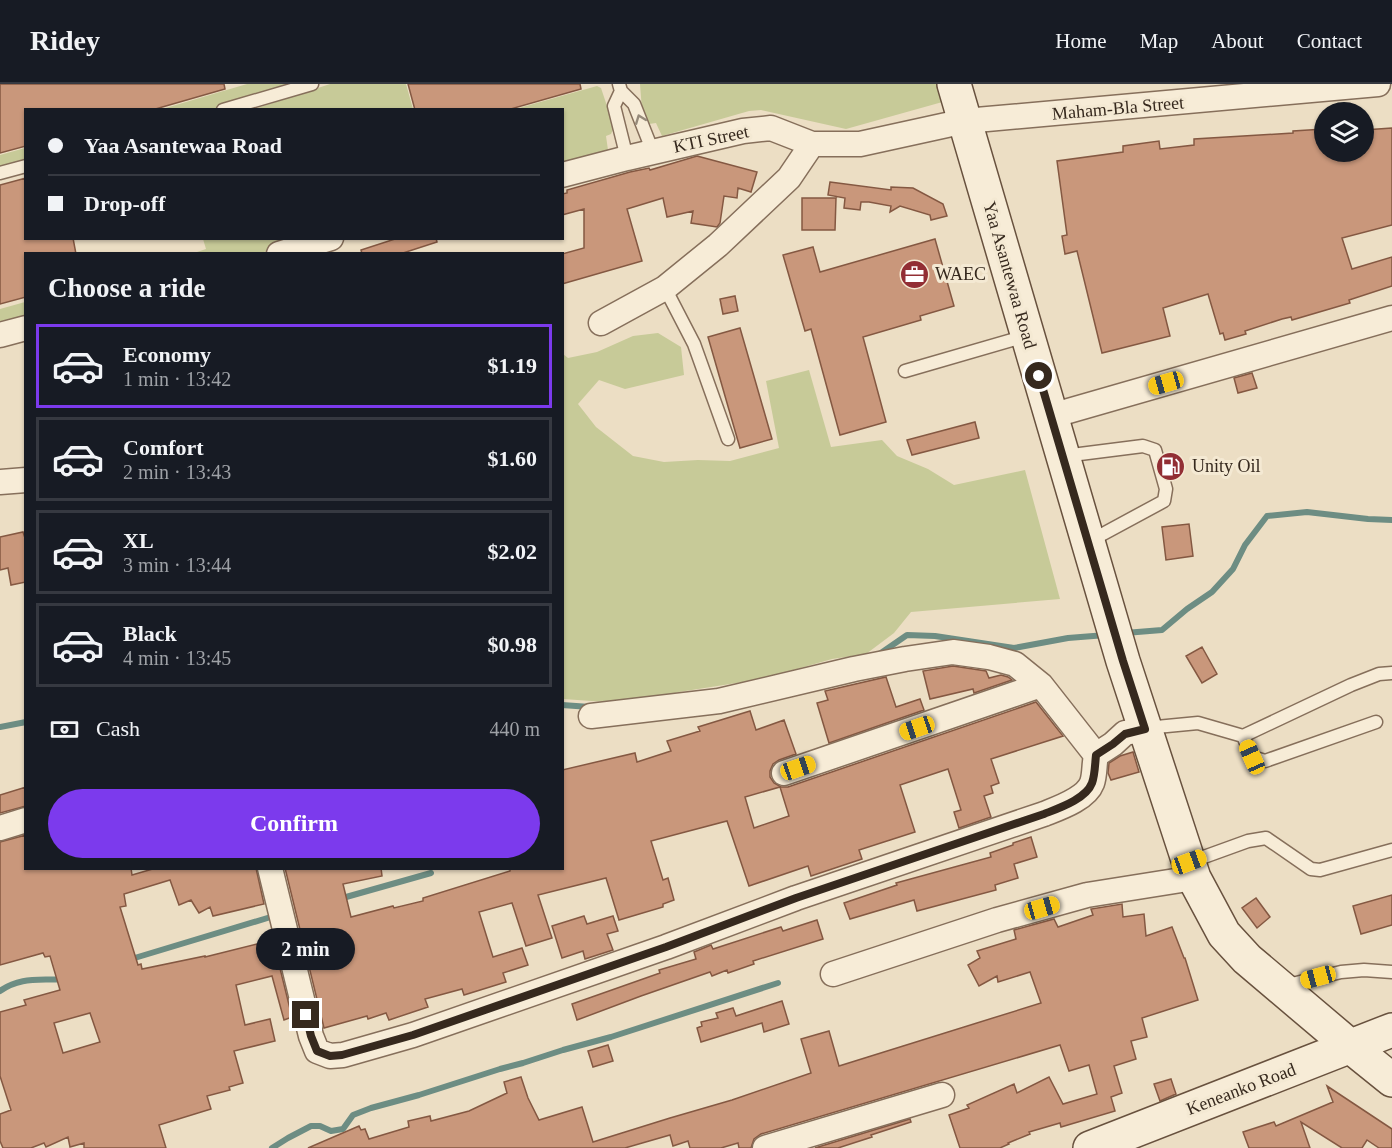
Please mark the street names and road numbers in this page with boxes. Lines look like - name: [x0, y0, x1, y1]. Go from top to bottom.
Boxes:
- street label: Maham-Bla Street: [1051, 92, 1185, 124]
- street label: KTI Street: [672, 121, 750, 157]
- street label: Yaa Asantewaa Road: [979, 199, 1041, 351]
- street label: Keneanko Road: [1184, 1059, 1298, 1119]

